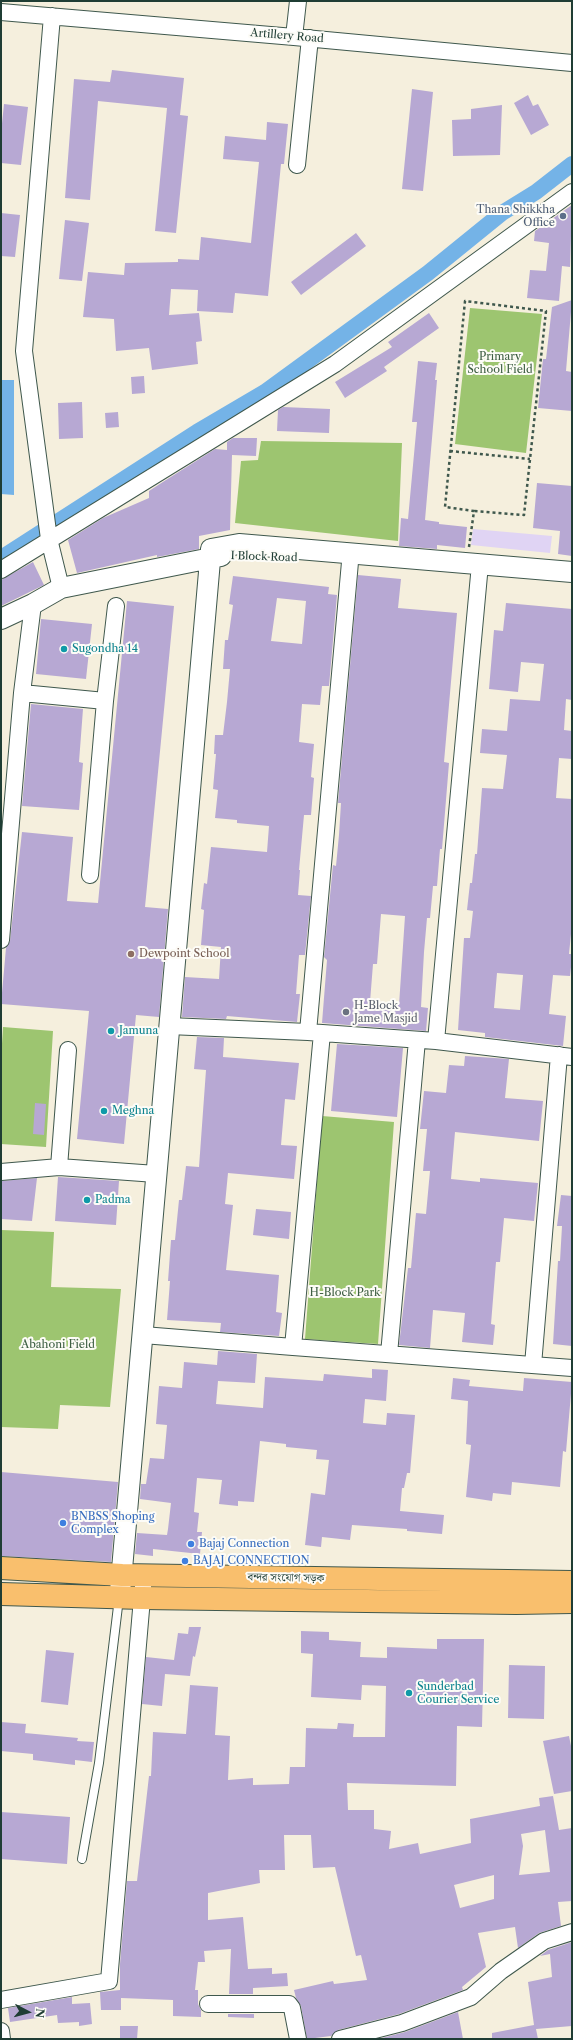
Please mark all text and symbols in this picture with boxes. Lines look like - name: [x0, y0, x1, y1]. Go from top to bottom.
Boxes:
- street label: Artillery Road: [250, 26, 324, 46]
- place label: Thana Shikkha Office: [476, 203, 555, 229]
- marker: Thana Shikkha Office: [558, 211, 568, 221]
- park label: Primary School Field: [467, 350, 533, 376]
- street label: I Block Road: [230, 549, 298, 565]
- place label: Sugondha 14: [72, 642, 138, 656]
- marker: Sugondha 14: [59, 644, 69, 654]
- place label: Dewpoint School: [139, 947, 230, 961]
- marker: Dewpoint School: [126, 949, 136, 959]
- place label: H-Block Jame Masjid: [354, 999, 418, 1025]
- marker: H-Block Jame Masjid: [341, 1007, 351, 1017]
- place label: Jamuna: [119, 1024, 158, 1038]
- marker: Jamuna: [106, 1026, 116, 1036]
- place label: Meghna: [112, 1104, 154, 1118]
- marker: Meghna: [99, 1106, 109, 1116]
- place label: Padma: [95, 1193, 131, 1207]
- marker: Padma: [82, 1195, 92, 1205]
- park label: H-Block Park: [310, 1286, 380, 1300]
- park label: Abahoni Field: [21, 1338, 95, 1352]
- place label: BNBSS Shoping Complex: [71, 1510, 155, 1536]
- marker: BNBSS Shoping Complex: [58, 1518, 68, 1528]
- place label: Bajaj Connection: [199, 1537, 289, 1551]
- marker: Bajaj Connection: [186, 1539, 196, 1549]
- place label: BAJAJ CONNECTION: [193, 1554, 310, 1568]
- marker: BAJAJ CONNECTION: [180, 1556, 190, 1566]
- street label: বন্দর সংযোগ সড়ক: [247, 1571, 325, 1585]
- place label: Sunderbad Courier Service: [417, 1680, 499, 1706]
- marker: Sunderbad Courier Service: [404, 1688, 414, 1698]
- north arrow: [8, 1992, 48, 2032]
- text: N: [32, 2008, 47, 2019]

